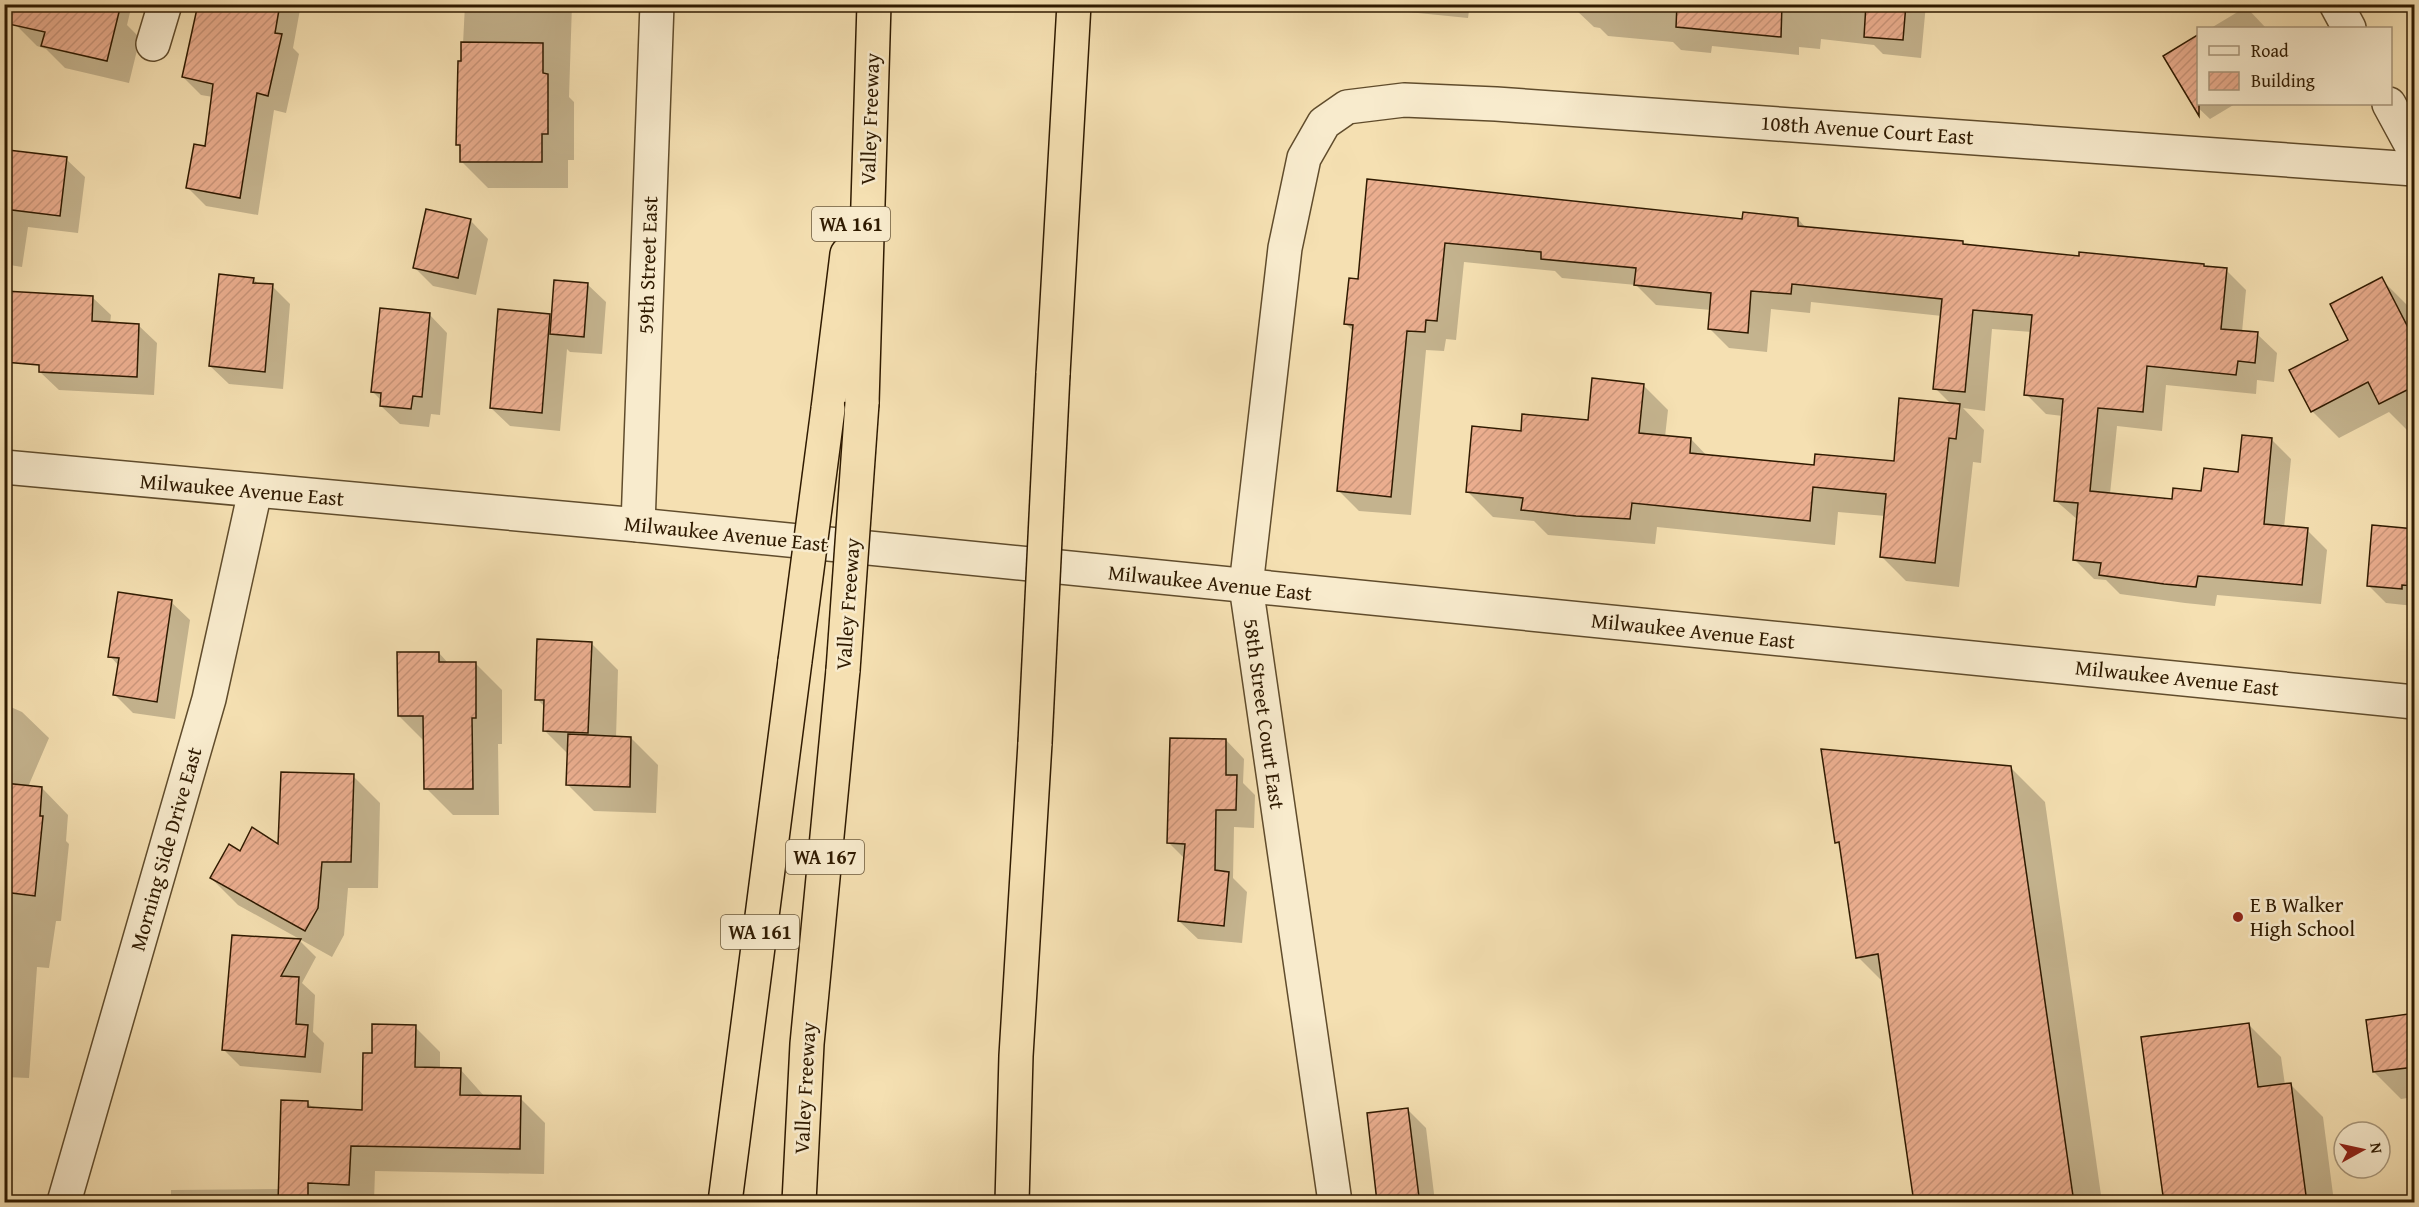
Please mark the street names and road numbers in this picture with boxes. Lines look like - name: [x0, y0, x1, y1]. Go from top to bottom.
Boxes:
- street label: Valley Freeway: [852, 52, 887, 186]
- street label: 108th Avenue Court East: [1759, 107, 1975, 152]
- street label: 59th Street East: [630, 195, 665, 335]
- road number: WA 161: [812, 207, 890, 241]
- street label: Milwaukee Avenue East: [139, 465, 346, 514]
- street label: Milwaukee Avenue East: [623, 507, 830, 560]
- street label: Valley Freeway: [827, 536, 868, 671]
- street label: Milwaukee Avenue East: [1107, 556, 1314, 609]
- street label: Milwaukee Avenue East: [1590, 604, 1797, 657]
- street label: 58th Street Court East: [1236, 617, 1293, 812]
- street label: Milwaukee Avenue East: [2074, 651, 2281, 704]
- street label: Morning Side Drive East: [122, 743, 210, 955]
- road number: WA 167: [786, 840, 864, 874]
- road number: WA 161: [721, 915, 799, 949]
- street label: Valley Freeway: [786, 1021, 823, 1155]

